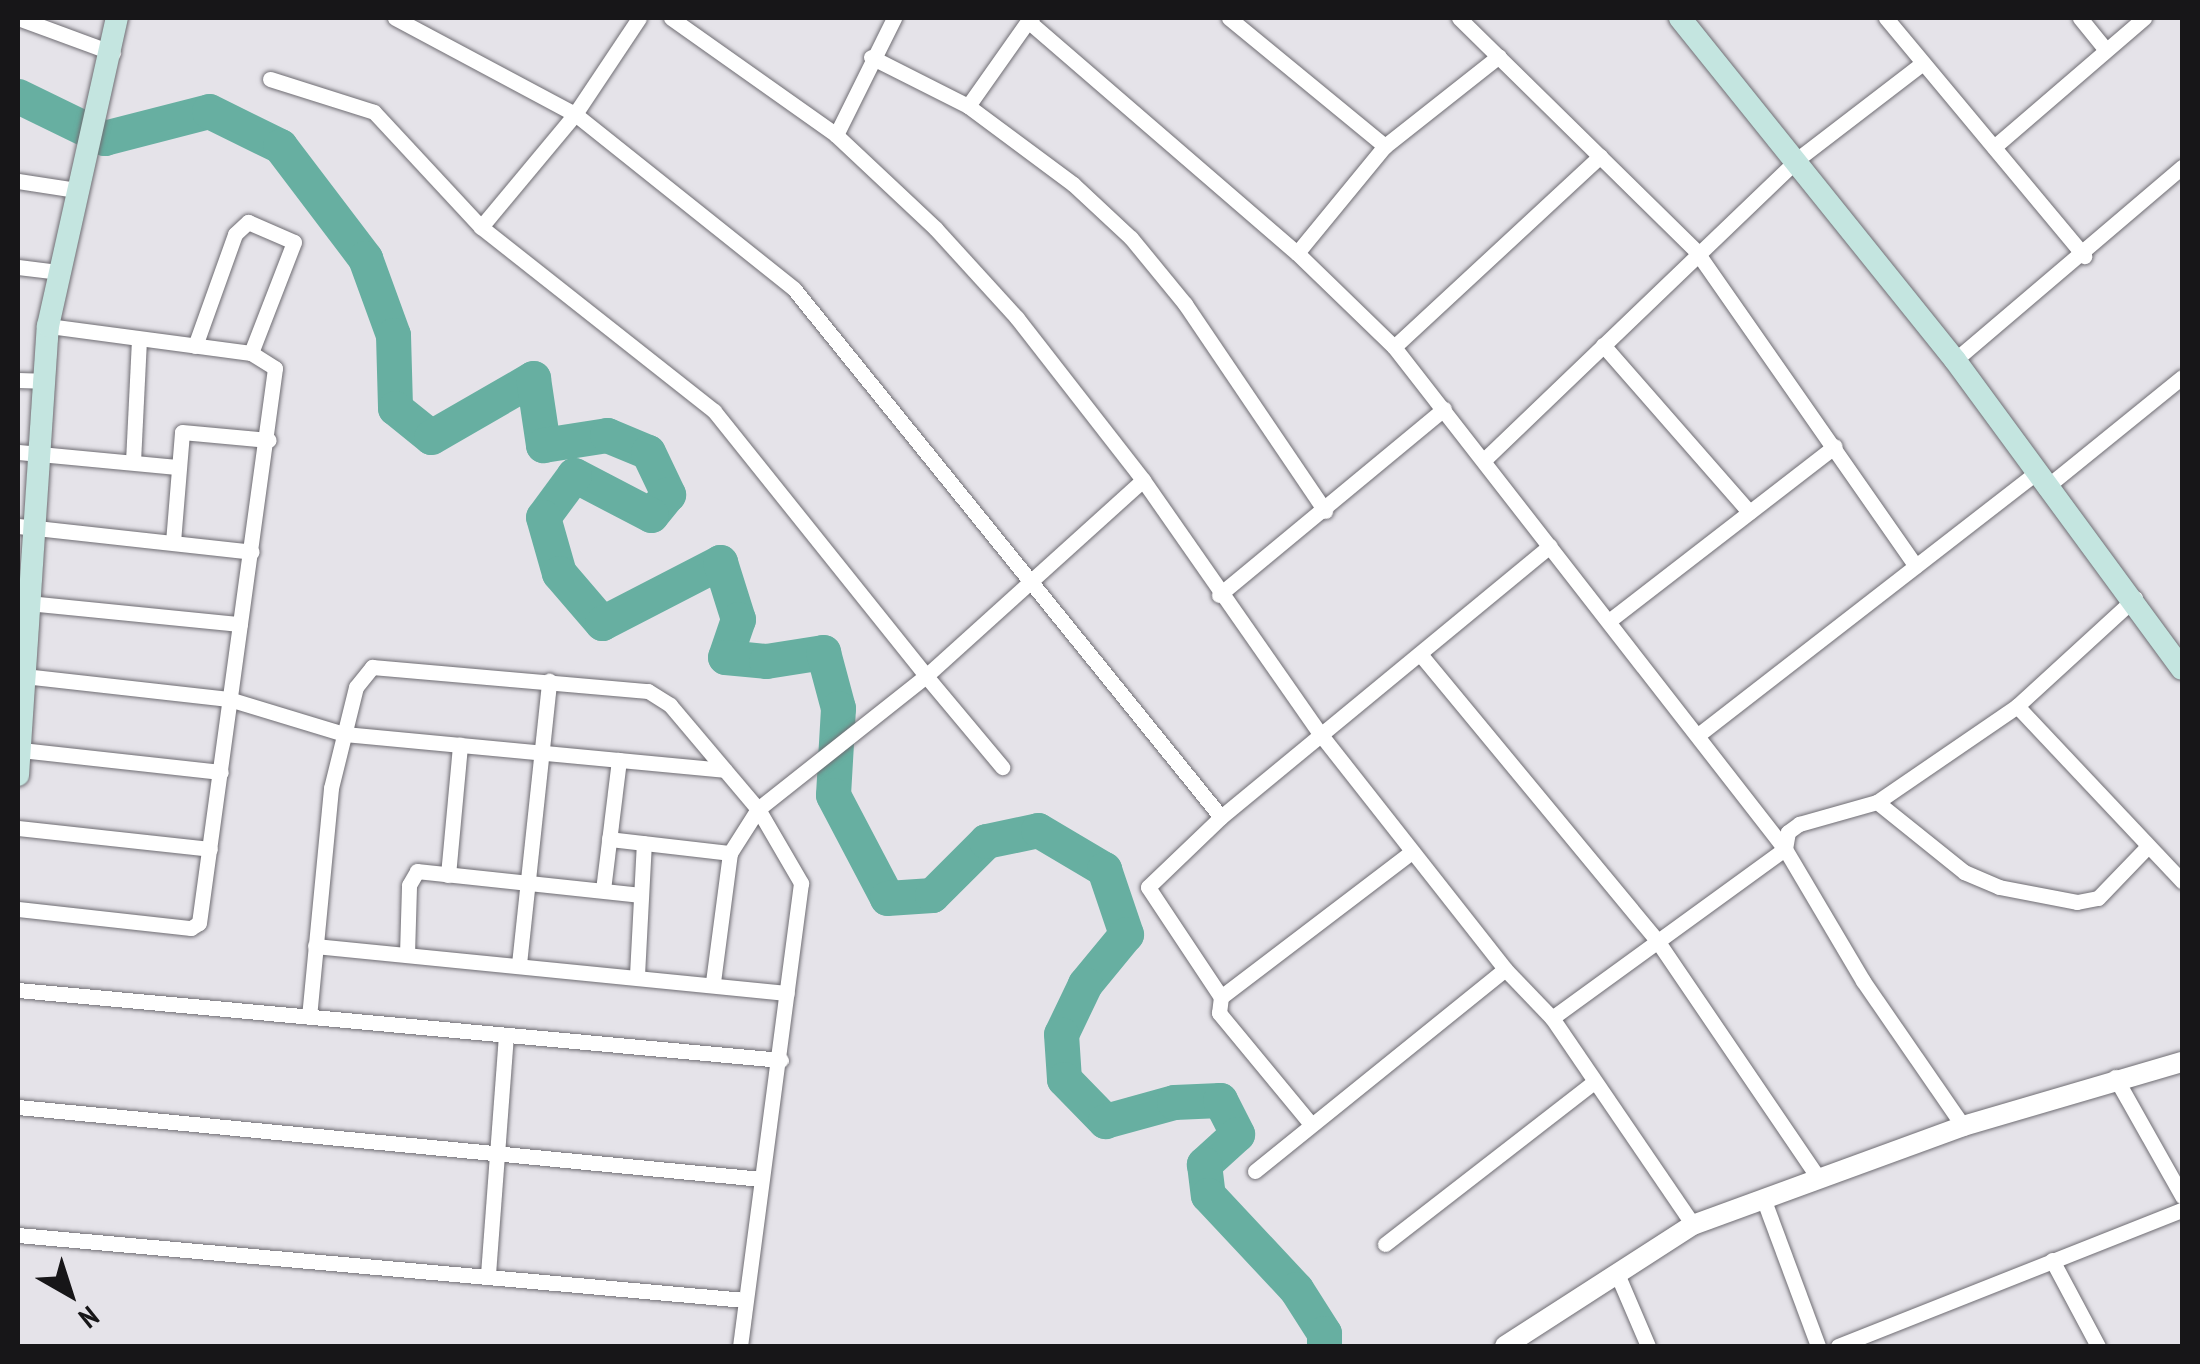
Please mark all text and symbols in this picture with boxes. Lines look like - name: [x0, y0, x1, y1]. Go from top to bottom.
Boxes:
- north arrow: [20, 1244, 120, 1344]
- text: N: [72, 1299, 107, 1337]

